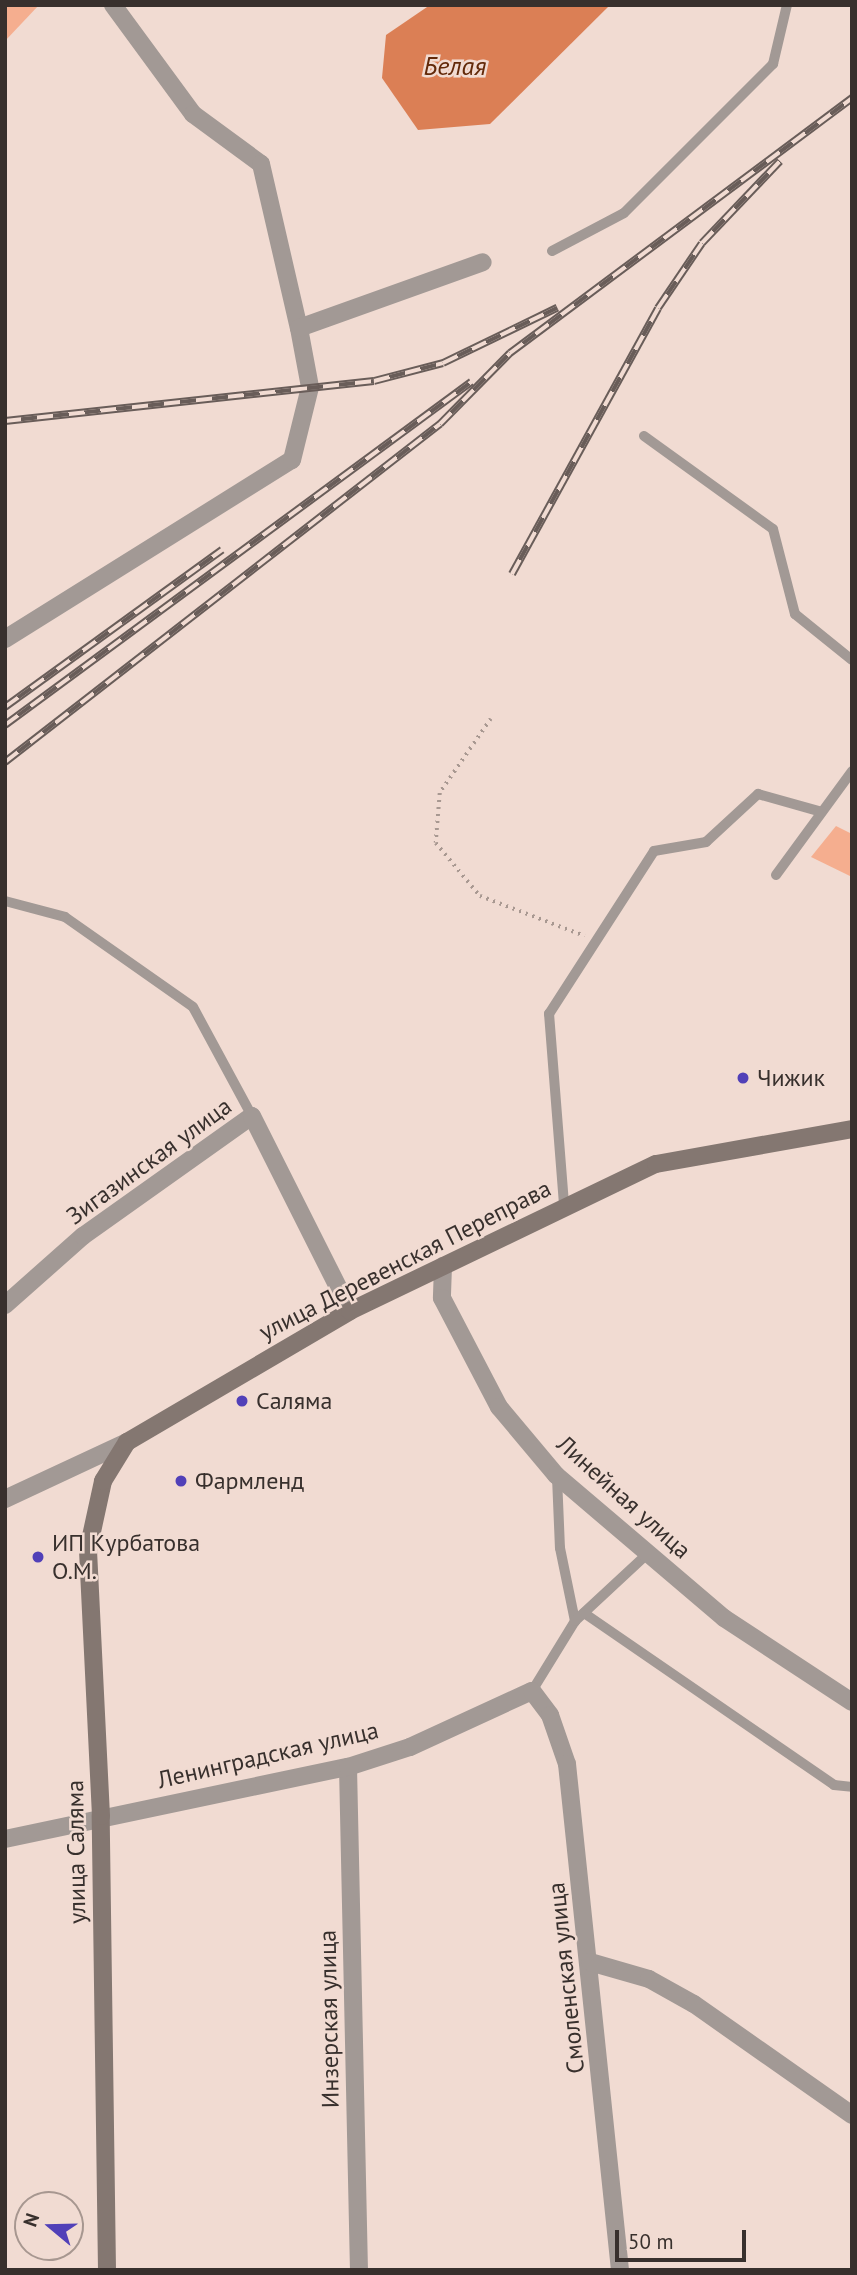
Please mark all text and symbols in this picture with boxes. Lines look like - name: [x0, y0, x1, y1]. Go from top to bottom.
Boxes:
- water label: Белая: [424, 50, 486, 82]
- place label: Чижик: [757, 1064, 825, 1092]
- marker: Чижик: [735, 1070, 751, 1086]
- street label: Зигазинская улица: [61, 1092, 237, 1230]
- street label: улица Деревенская Переправа: [254, 1174, 556, 1346]
- place label: Саляма: [256, 1387, 332, 1415]
- marker: Саляма: [234, 1393, 250, 1409]
- street label: Линейная улица: [551, 1429, 697, 1565]
- place label: Фармленд: [195, 1467, 304, 1495]
- marker: Фармленд: [173, 1473, 189, 1489]
- place label: ИП Курбатова О.М.: [52, 1529, 200, 1585]
- marker: ИП Курбатова О.М.: [30, 1549, 46, 1565]
- street label: Ленинградская улица: [155, 1716, 381, 1794]
- street label: улица Саляма: [60, 1780, 92, 1924]
- street label: Смоленская улица: [542, 1881, 590, 2075]
- street label: Инзерская улица: [313, 1930, 345, 2108]
- north arrow: [14, 2191, 84, 2261]
- text: N: [18, 2210, 44, 2230]
- scale bar: [619, 2216, 750, 2260]
- text: 50 m: [628, 2228, 674, 2255]

